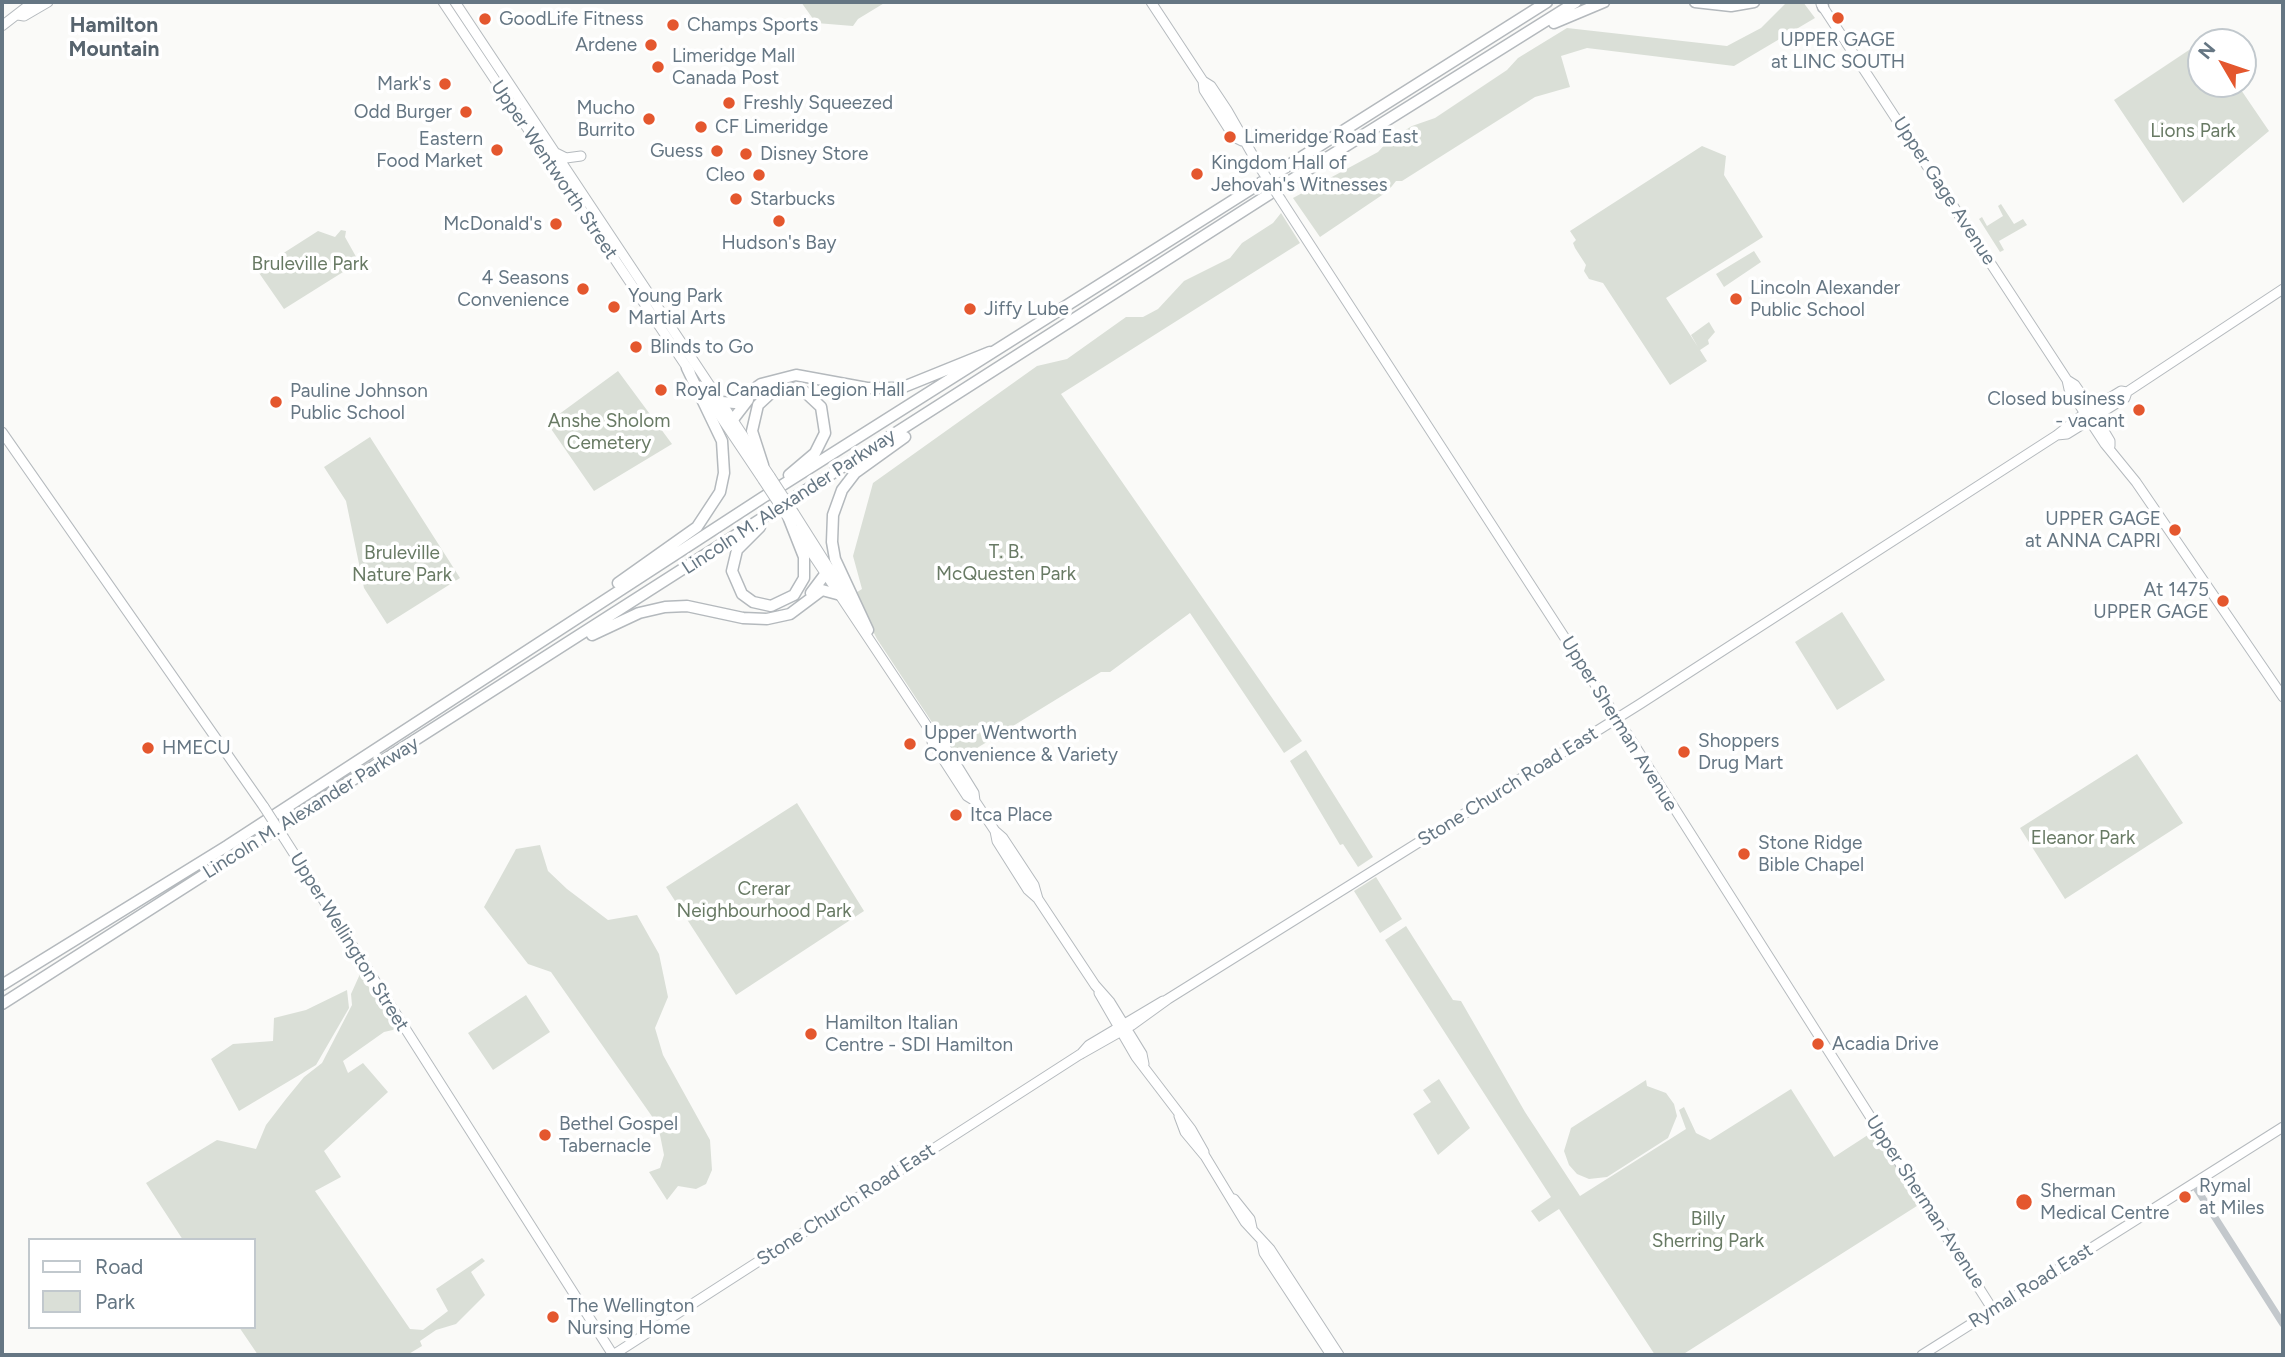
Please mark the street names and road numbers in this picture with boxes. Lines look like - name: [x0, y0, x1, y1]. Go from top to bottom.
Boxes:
- street label: Upper Wentworth Street: [486, 76, 622, 264]
- street label: Upper Gage Avenue: [1888, 113, 2000, 269]
- street label: Lincoln M. Alexander Parkway: [678, 424, 900, 580]
- street label: Upper Sherman Avenue: [1556, 632, 1682, 816]
- street label: Stone Church Road East: [1414, 722, 1602, 852]
- street label: Lincoln M. Alexander Parkway: [199, 732, 423, 884]
- street label: Upper Wellington Street: [285, 848, 413, 1036]
- street label: Upper Sherman Avenue: [1860, 1111, 1990, 1293]
- street label: Stone Church Road East: [753, 1139, 939, 1271]
- street label: Rymal Road East: [1965, 1239, 2097, 1333]

